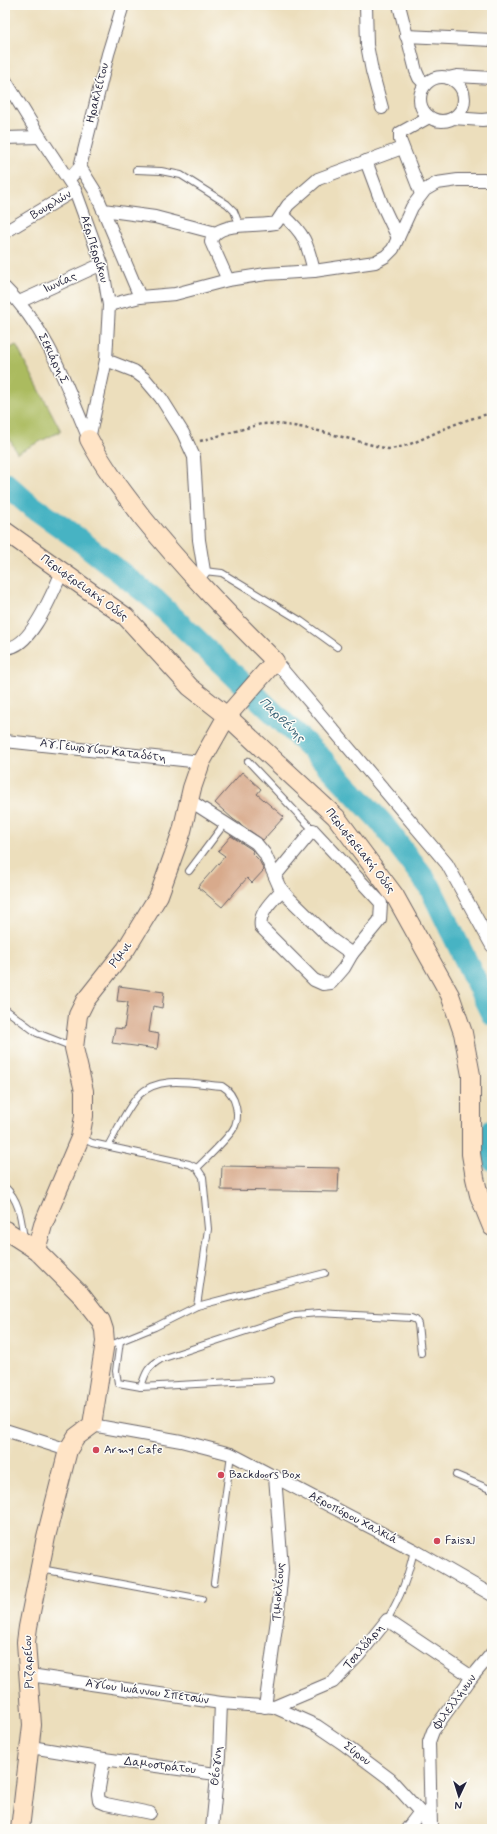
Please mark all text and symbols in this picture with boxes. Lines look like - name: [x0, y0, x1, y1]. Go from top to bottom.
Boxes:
- street label: Ηρακλείτου: [83, 61, 113, 125]
- street label: Βουρλών: [28, 187, 74, 223]
- street label: Αερ.Περρίκου: [76, 213, 112, 285]
- street label: Ιωνίας: [41, 269, 79, 297]
- street label: Σεκιάρη.Σ: [34, 331, 72, 387]
- street label: Περιφερειακή Οδός: [37, 551, 131, 625]
- water label: Παρθένης: [255, 693, 310, 747]
- street label: Αγ.Γεωργίου Καταδότη: [39, 735, 167, 767]
- street label: Περιφερειακή Οδός: [322, 805, 398, 897]
- street label: Ρίμνι: [106, 938, 136, 971]
- place label: Army Cafe: [104, 1442, 163, 1458]
- marker: Army Cafe: [91, 1445, 101, 1455]
- place label: Backdoors Box: [229, 1467, 301, 1483]
- marker: Backdoors Box: [216, 1470, 226, 1480]
- street label: Αεροπόρου Χαλκιά: [306, 1488, 401, 1548]
- place label: Faisal: [445, 1533, 475, 1549]
- marker: Faisal: [432, 1536, 442, 1546]
- street label: Τιμοκλέους: [268, 1562, 289, 1622]
- street label: Τσαλδάρη: [340, 1621, 388, 1673]
- street label: Ριζαρείου: [20, 1635, 38, 1689]
- street label: Φιλελλήνων: [429, 1671, 480, 1734]
- street label: Αγίου Ιωάννου Σπετσών: [84, 1675, 210, 1709]
- street label: Σύρου: [340, 1738, 375, 1770]
- street label: Θέογνη: [206, 1745, 227, 1787]
- street label: Δαμοστράτου: [123, 1754, 197, 1778]
- north arrow: [439, 1776, 479, 1816]
- text: N: [454, 1798, 463, 1812]

